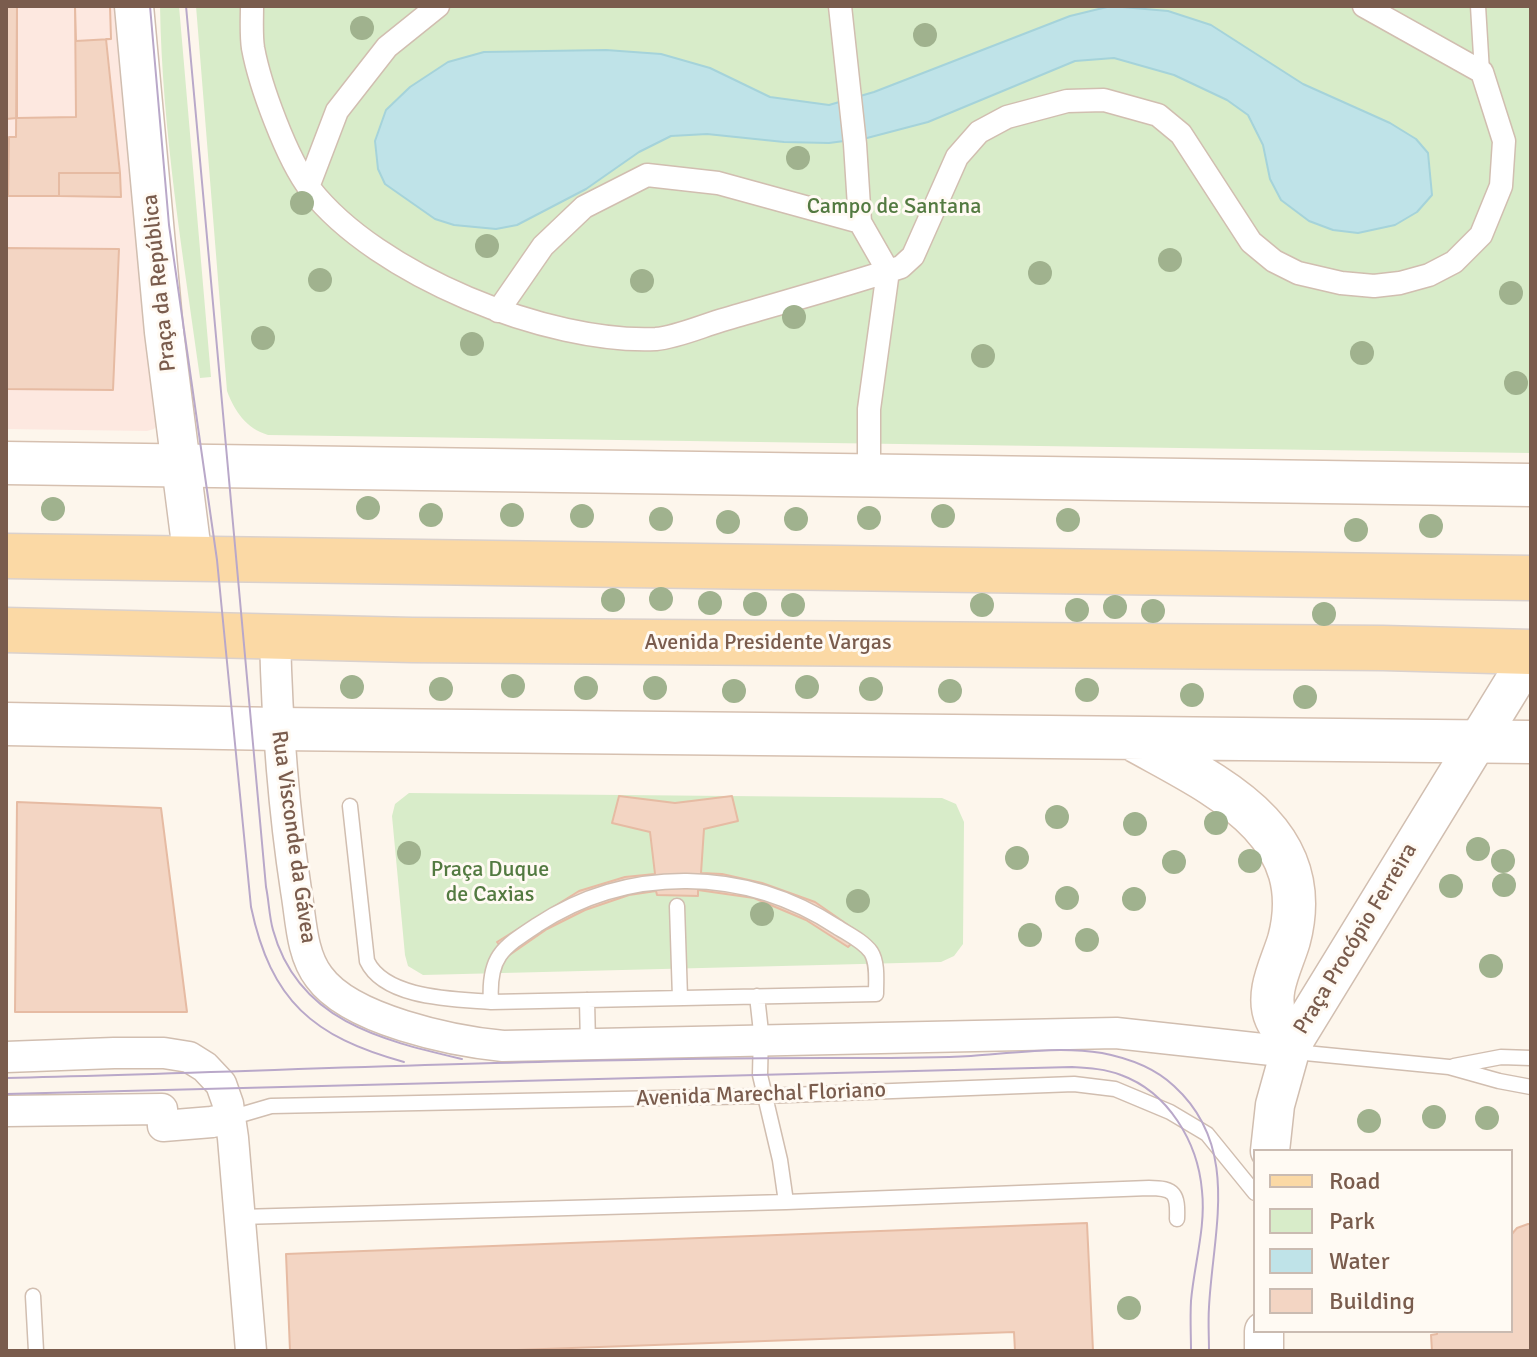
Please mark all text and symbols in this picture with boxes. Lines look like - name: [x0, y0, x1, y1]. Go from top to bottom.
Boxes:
- street label: Praça da República: [138, 193, 182, 373]
- park label: Campo de Santana: [807, 194, 981, 220]
- street label: Avenida Presidente Vargas: [644, 630, 892, 656]
- street label: Rua Visconde da Gávea: [265, 729, 321, 945]
- street label: Praça Procópio Ferreira: [1289, 839, 1423, 1039]
- park label: Praça Duque de Caxias: [431, 857, 549, 908]
- street label: Avenida Marechal Floriano: [636, 1077, 886, 1113]
- legend: [1253, 1149, 1513, 1333]
- text: Road: [1329, 1166, 1380, 1196]
- text: Park: [1329, 1206, 1375, 1236]
- text: Water: [1329, 1246, 1389, 1276]
- text: Building: [1329, 1286, 1415, 1316]

